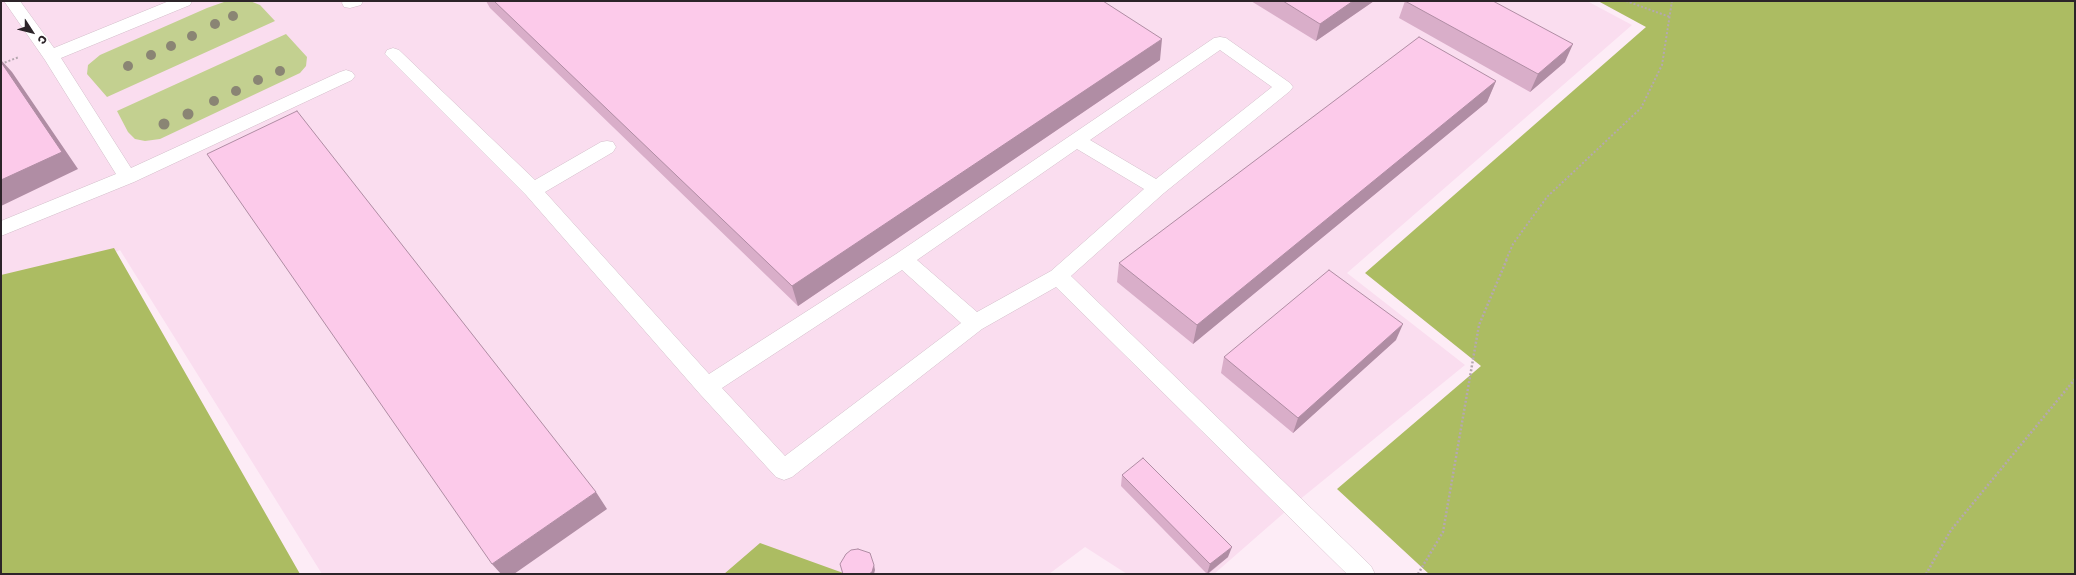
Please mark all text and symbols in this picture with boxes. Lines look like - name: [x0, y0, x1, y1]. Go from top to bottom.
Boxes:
- north arrow: [12, 12, 52, 52]
- text: С: [35, 32, 50, 46]

